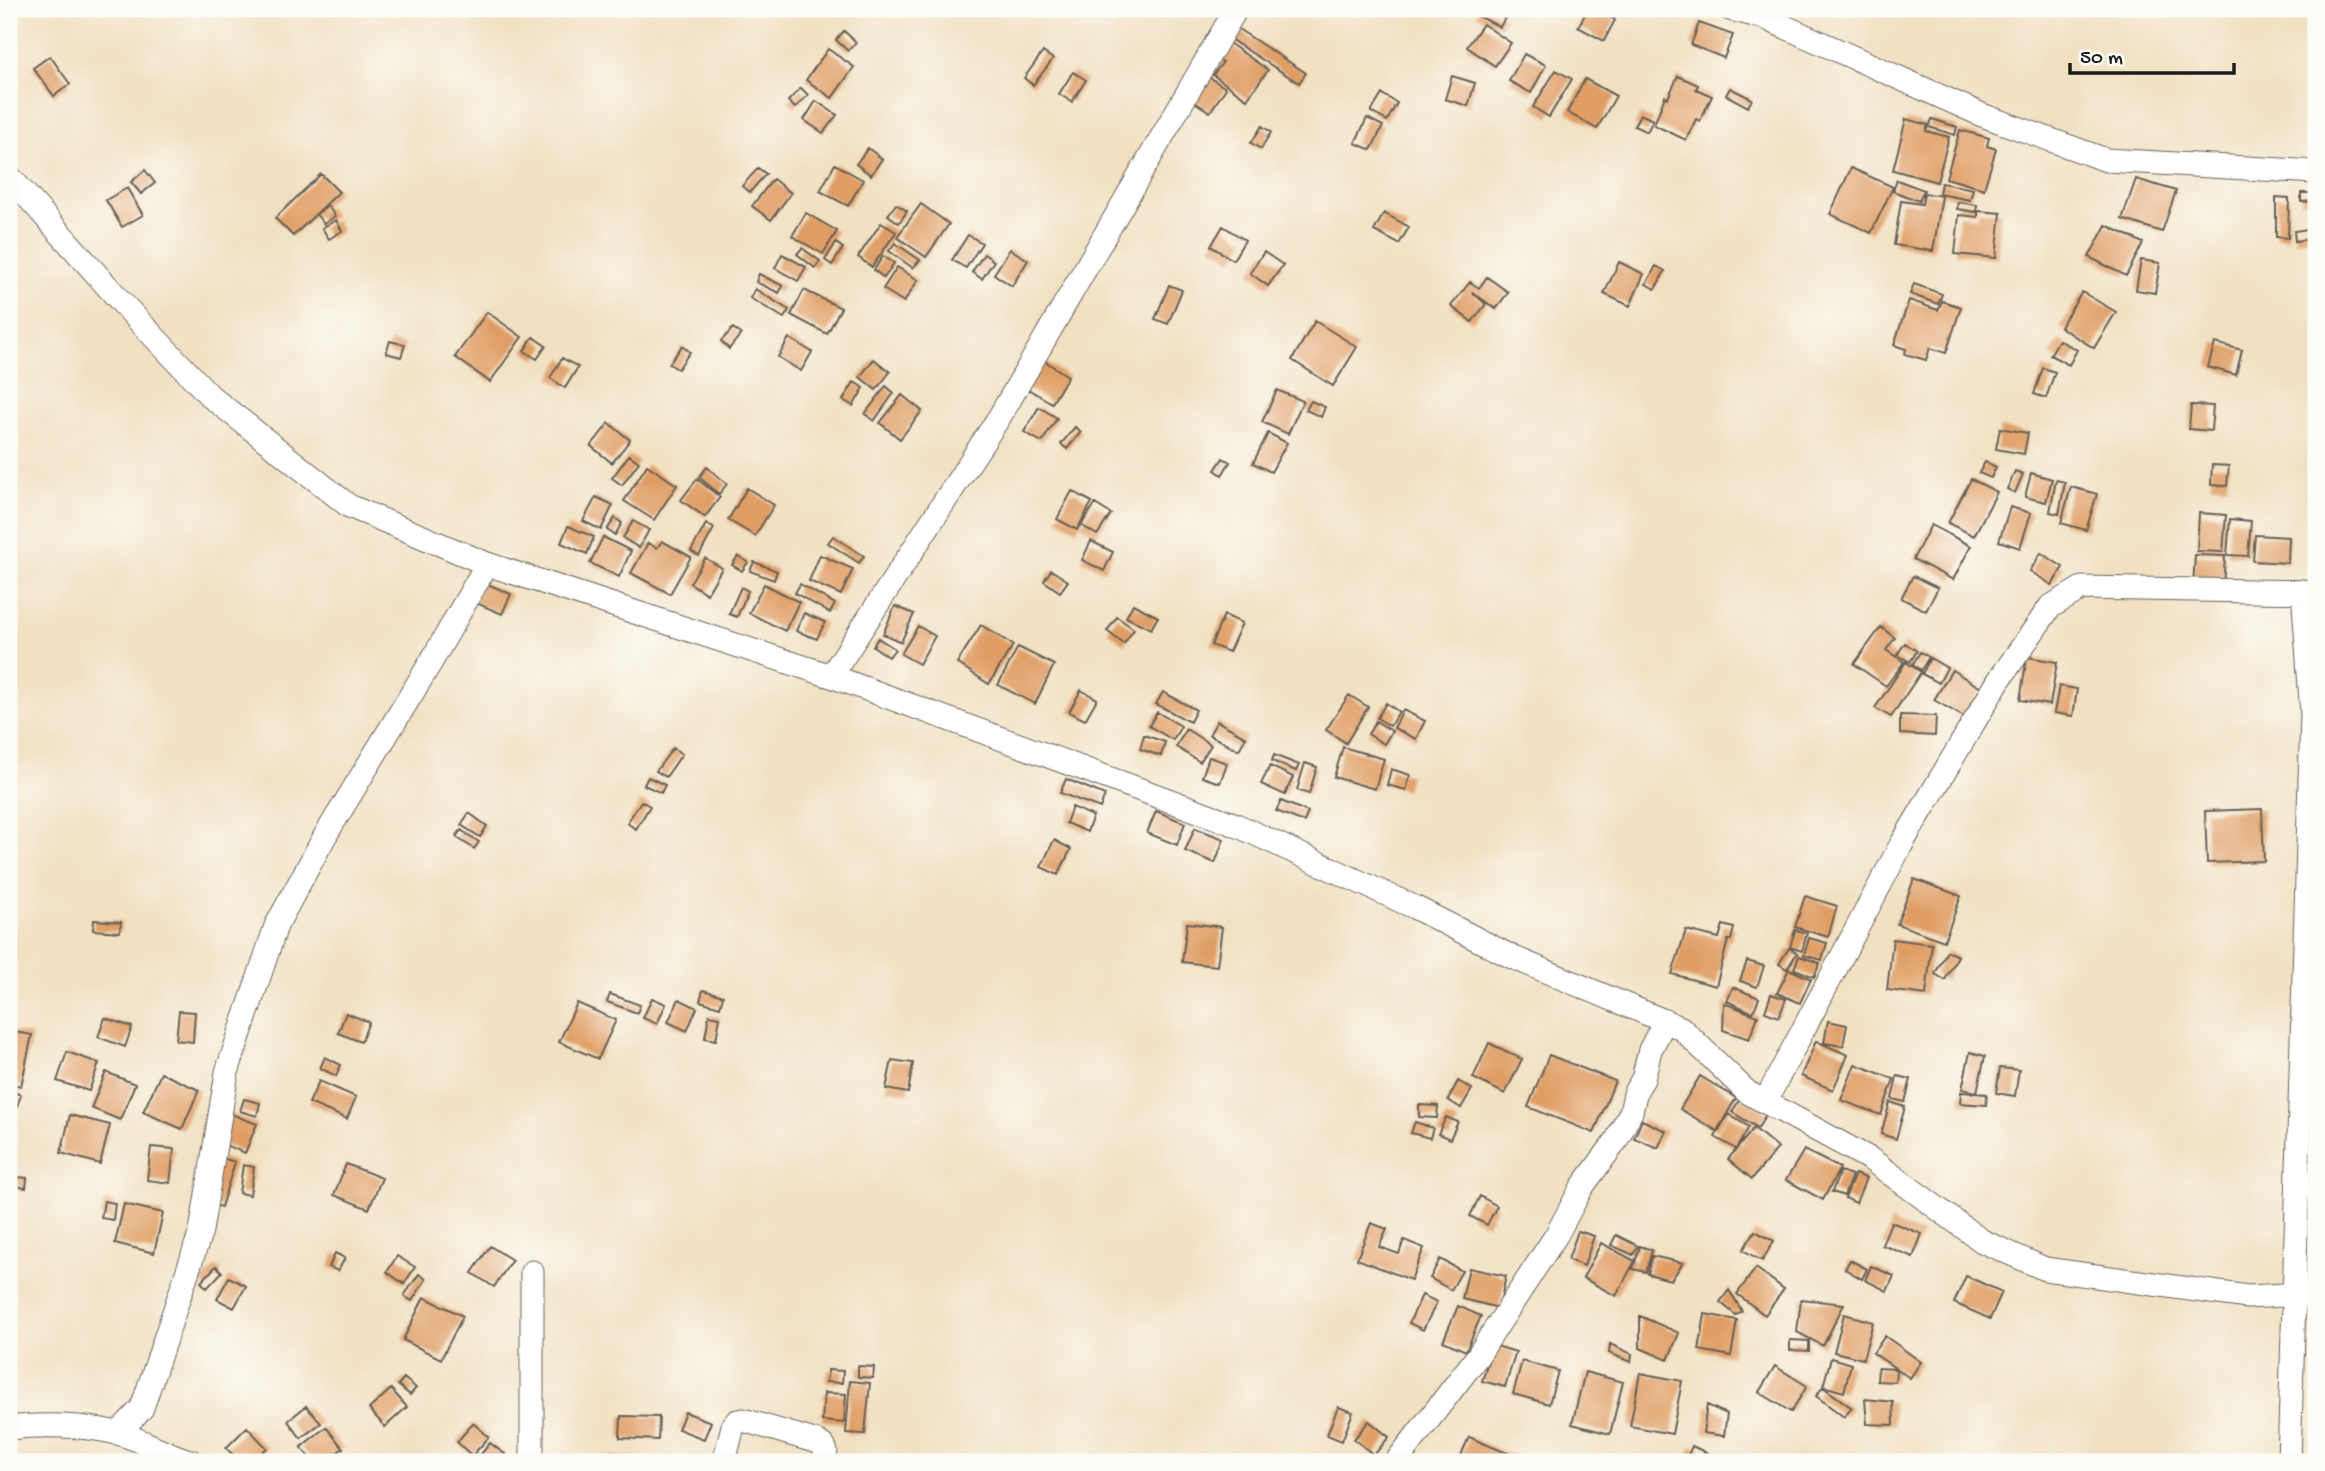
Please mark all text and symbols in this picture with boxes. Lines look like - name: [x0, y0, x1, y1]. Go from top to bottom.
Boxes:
- scale bar: [2070, 32, 2234, 76]
- text: 50 m: [2080, 47, 2123, 72]

